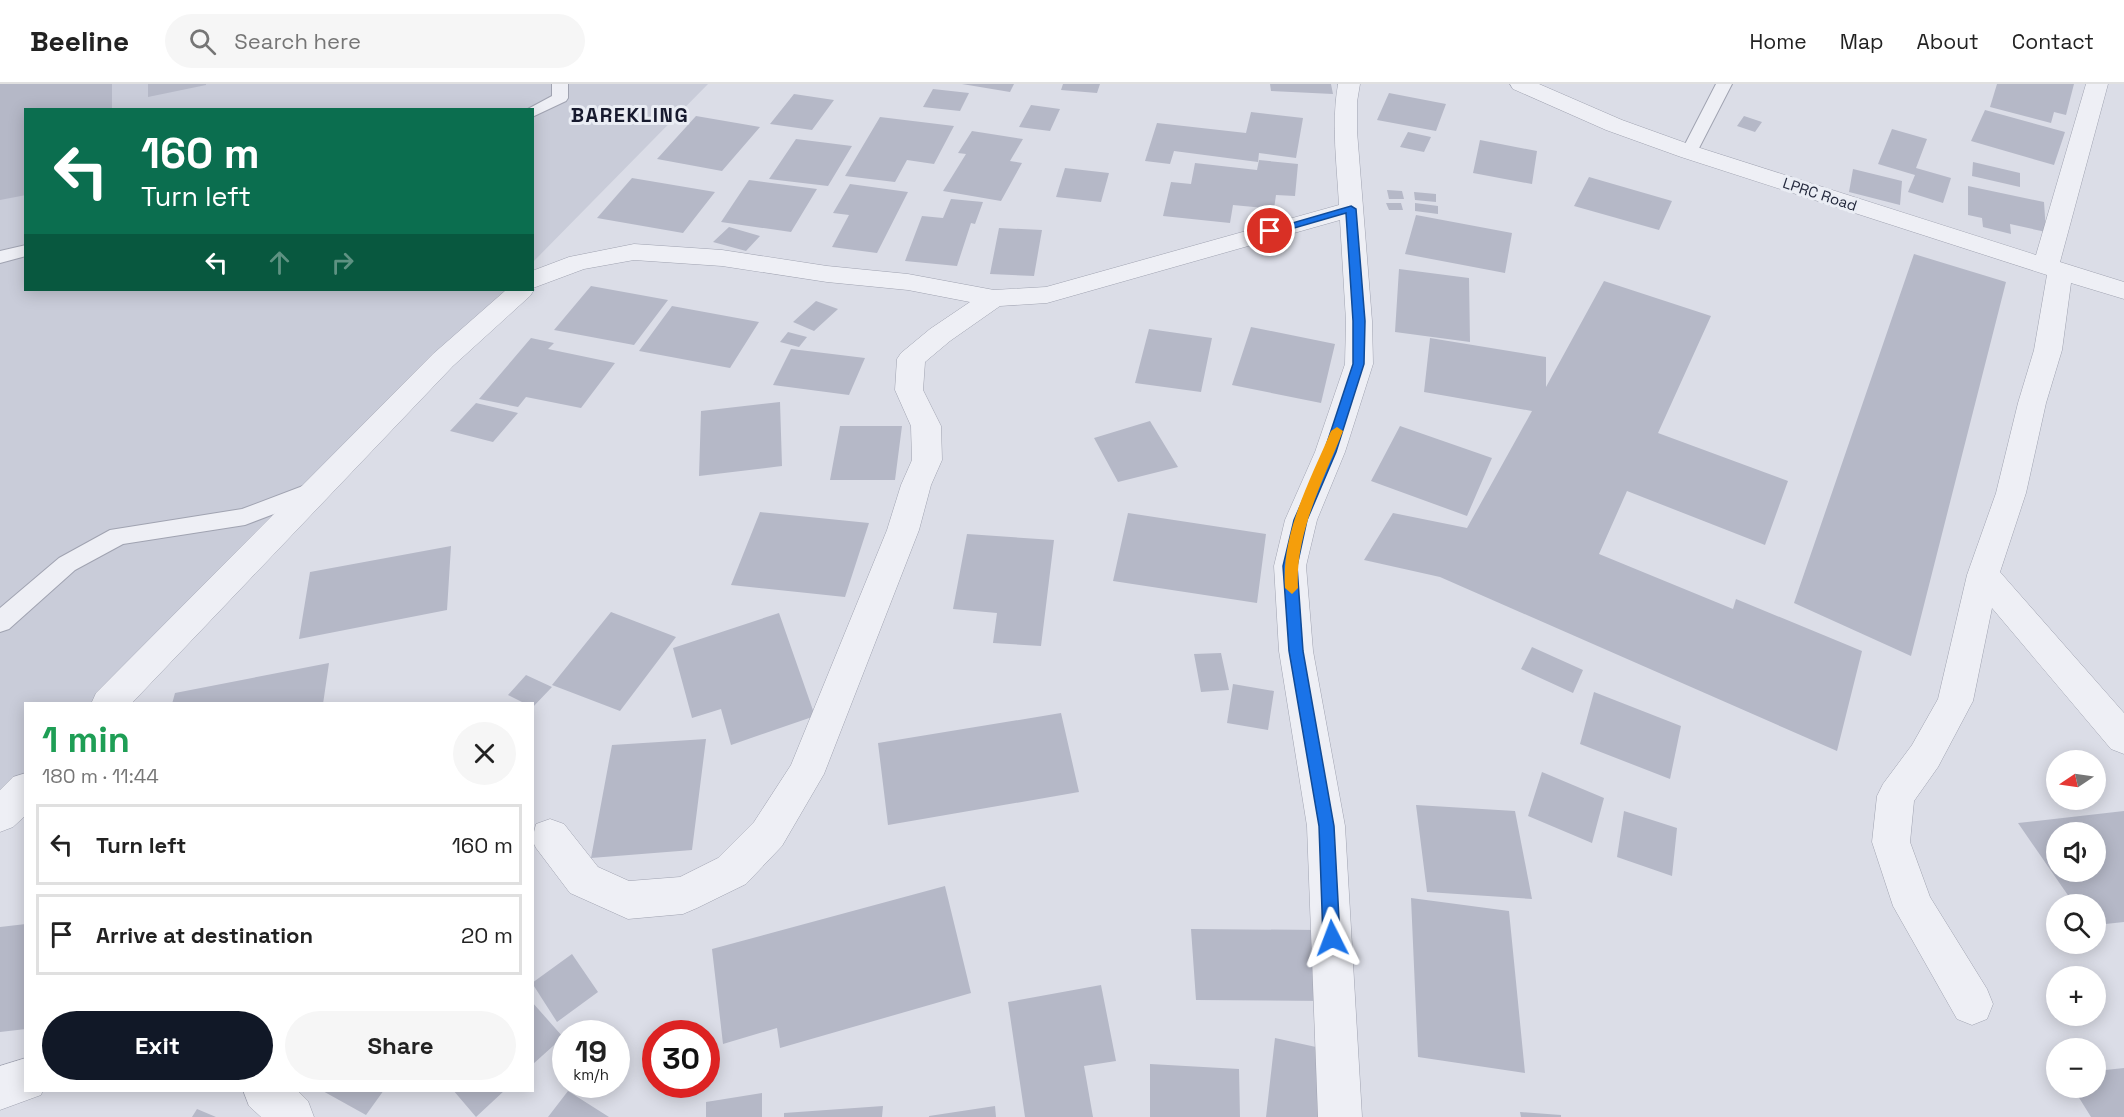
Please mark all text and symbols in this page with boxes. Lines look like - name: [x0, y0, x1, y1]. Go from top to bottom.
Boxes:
- search box: [165, 14, 585, 68]
- text: Beeline: [30, 23, 129, 59]
- icon: search: [186, 25, 219, 58]
- text: Search here: [234, 27, 361, 55]
- text: Home: [1749, 28, 1807, 55]
- text: Map: [1840, 28, 1884, 55]
- text: About: [1917, 28, 1979, 55]
- text: Contact: [2012, 28, 2094, 55]
- district label: BAREKLING: [571, 102, 689, 128]
- text: 160 m: [141, 127, 260, 180]
- icon: left: [42, 132, 120, 210]
- street label: LPRC Road: [1780, 173, 1860, 215]
- text: Turn left: [141, 179, 251, 214]
- pin: [1244, 205, 1295, 256]
- icon: arrive: [1253, 214, 1286, 247]
- icon: left: [200, 246, 233, 279]
- icon: ahead: [263, 246, 296, 279]
- icon: right: [326, 246, 359, 279]
- text: 1 min: [42, 717, 130, 763]
- button: close: [453, 722, 516, 785]
- north arrow: [2046, 750, 2106, 810]
- map controls: [2046, 750, 2106, 1098]
- text: 180 m · 11:44: [42, 763, 159, 789]
- button: sound: [2046, 822, 2106, 882]
- icon: left: [45, 828, 78, 861]
- text: Turn left: [96, 831, 186, 859]
- text: 160 m: [452, 831, 513, 859]
- button: search: [2046, 894, 2106, 954]
- position arrow: [1300, 906, 1364, 970]
- icon: arrive: [45, 918, 78, 951]
- text: Arrive at destination: [96, 921, 313, 949]
- text: 20 m: [461, 921, 513, 949]
- button: +: [2046, 966, 2106, 1026]
- button: Exit: [42, 1011, 273, 1080]
- button: Share: [285, 1011, 516, 1080]
- speed limit sign: 30: [642, 1020, 720, 1098]
- text: 19: [575, 1032, 607, 1071]
- button: −: [2046, 1038, 2106, 1098]
- text: km/h: [573, 1065, 609, 1084]

